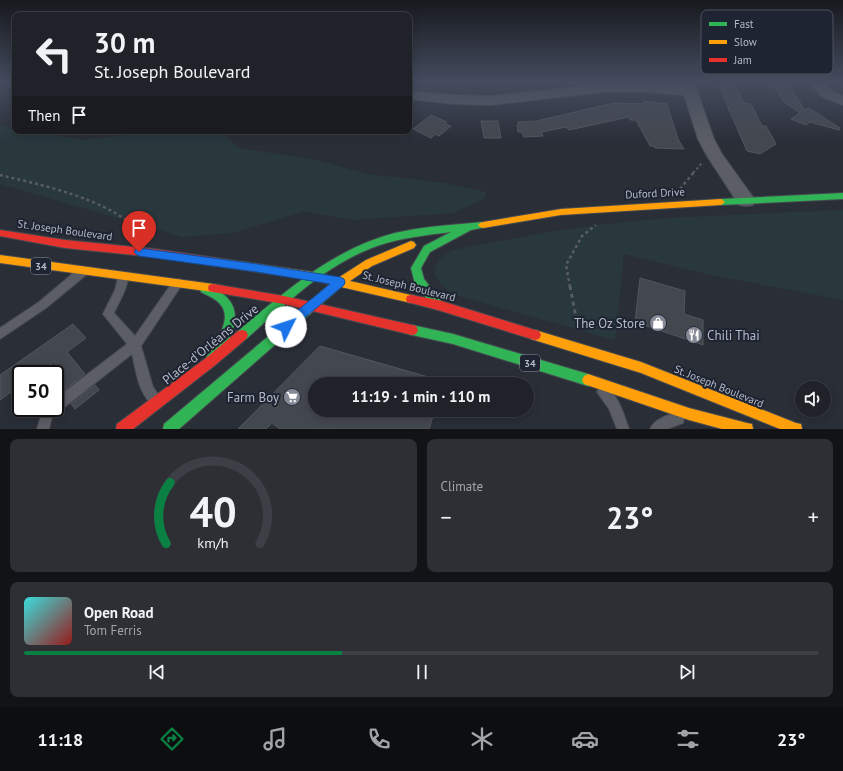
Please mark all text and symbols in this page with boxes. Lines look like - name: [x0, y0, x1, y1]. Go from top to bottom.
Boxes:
- legend: [701, 10, 833, 74]
- text: Fast: [734, 17, 754, 31]
- text: 30 m: [94, 24, 155, 61]
- icon: left: [28, 28, 80, 80]
- text: Slow: [734, 35, 757, 49]
- text: Jam: [733, 53, 752, 67]
- text: St. Joseph Boulevard: [94, 60, 250, 83]
- icon: arrive: [68, 104, 90, 126]
- text: Then: [28, 106, 60, 125]
- street label: Duford Drive: [625, 184, 686, 202]
- pin: [122, 211, 156, 252]
- street label: St. Joseph Boulevard: [17, 216, 113, 244]
- icon: arrive: [128, 217, 150, 239]
- road number: 34: [31, 258, 51, 274]
- street label: St. Joseph Boulevard: [361, 268, 457, 304]
- street label: Place-d'Orléans Drive: [159, 300, 262, 388]
- position arrow: [265, 306, 307, 348]
- shop icon: The Oz Store: [648, 313, 668, 333]
- place label: The Oz Store: [574, 315, 645, 332]
- restaurant icon: Chili Thai: [684, 325, 704, 345]
- place label: Chili Thai: [707, 327, 760, 344]
- road number: 34: [520, 355, 540, 371]
- street label: St. Joseph Boulevard: [672, 362, 766, 410]
- speed limit sign: 50: [12, 365, 64, 417]
- map controls: [795, 381, 831, 417]
- button: sound: [795, 381, 831, 417]
- supermarket icon: Farm Boy: [282, 387, 302, 407]
- text: 11:19 · 1 min · 110 m: [352, 387, 490, 406]
- place label: Farm Boy: [227, 389, 279, 406]
- text: Climate: [441, 478, 483, 495]
- text: 40: [190, 484, 237, 537]
- text: 23°: [606, 498, 653, 537]
- text: −: [441, 503, 452, 531]
- text: +: [808, 503, 819, 531]
- text: km/h: [198, 532, 229, 551]
- text: Open Road: [84, 603, 154, 622]
- text: Tom Ferris: [84, 622, 142, 639]
- icon: previous: [146, 661, 168, 683]
- icon: pause: [411, 661, 433, 683]
- icon: next: [676, 661, 698, 683]
- icon: directions: [158, 725, 186, 753]
- icon: music: [261, 725, 289, 753]
- icon: phone: [365, 725, 393, 753]
- icon: climate: [468, 725, 496, 753]
- icon: car: [571, 725, 599, 753]
- icon: filters: [674, 725, 702, 753]
- text: 11:18: [38, 728, 83, 751]
- text: 23°: [777, 728, 805, 751]

